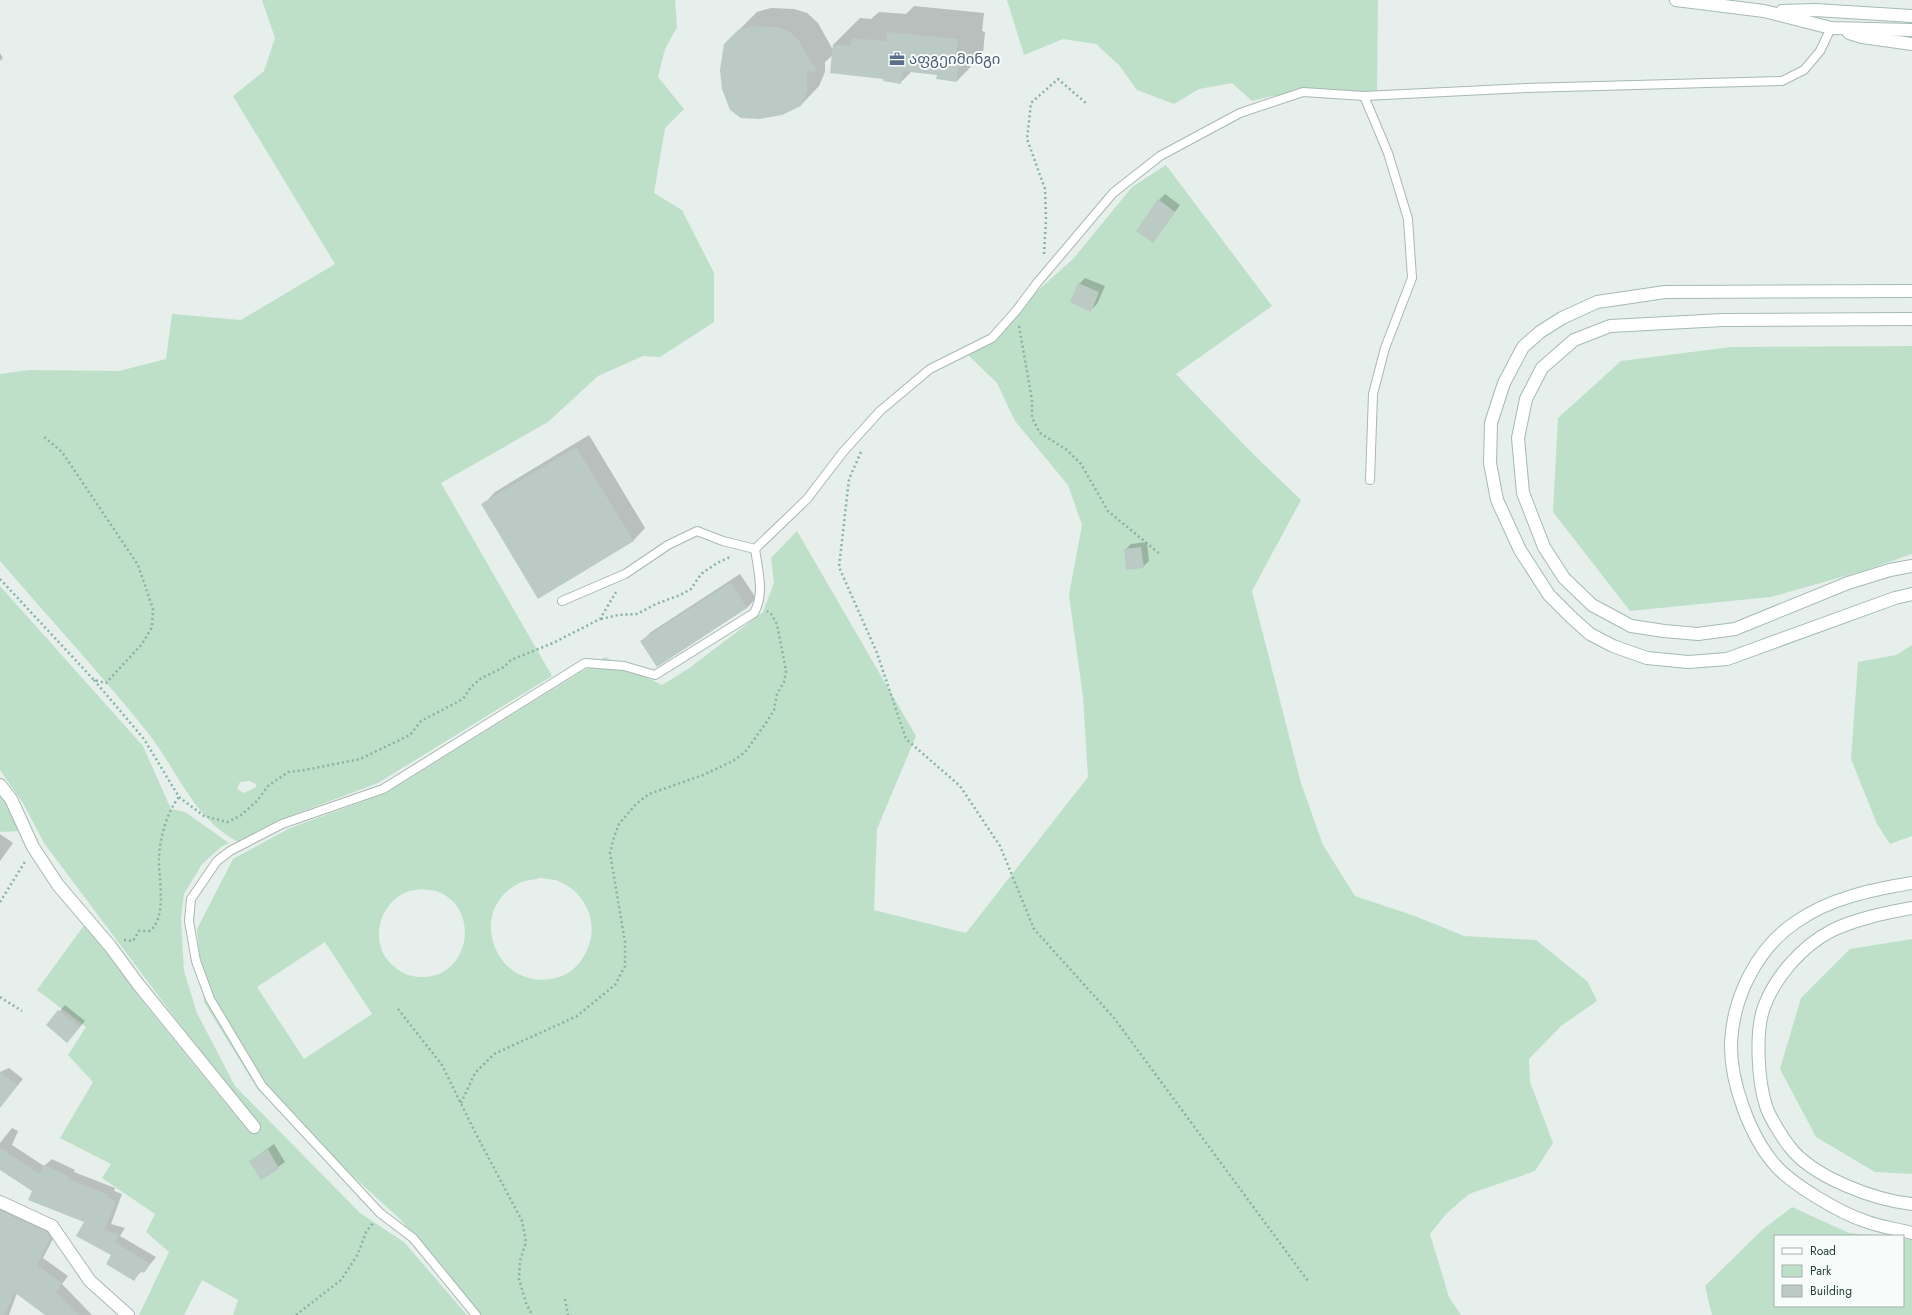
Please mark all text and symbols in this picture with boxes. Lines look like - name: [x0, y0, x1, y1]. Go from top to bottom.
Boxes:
- place label: აფგეიმინგი: [909, 48, 1000, 70]
- office icon: აფგეიმინგი: [888, 50, 906, 68]
- legend: [1774, 1235, 1904, 1307]
- text: Road: [1810, 1242, 1836, 1260]
- text: Park: [1810, 1262, 1832, 1280]
- text: Building: [1810, 1282, 1852, 1300]

